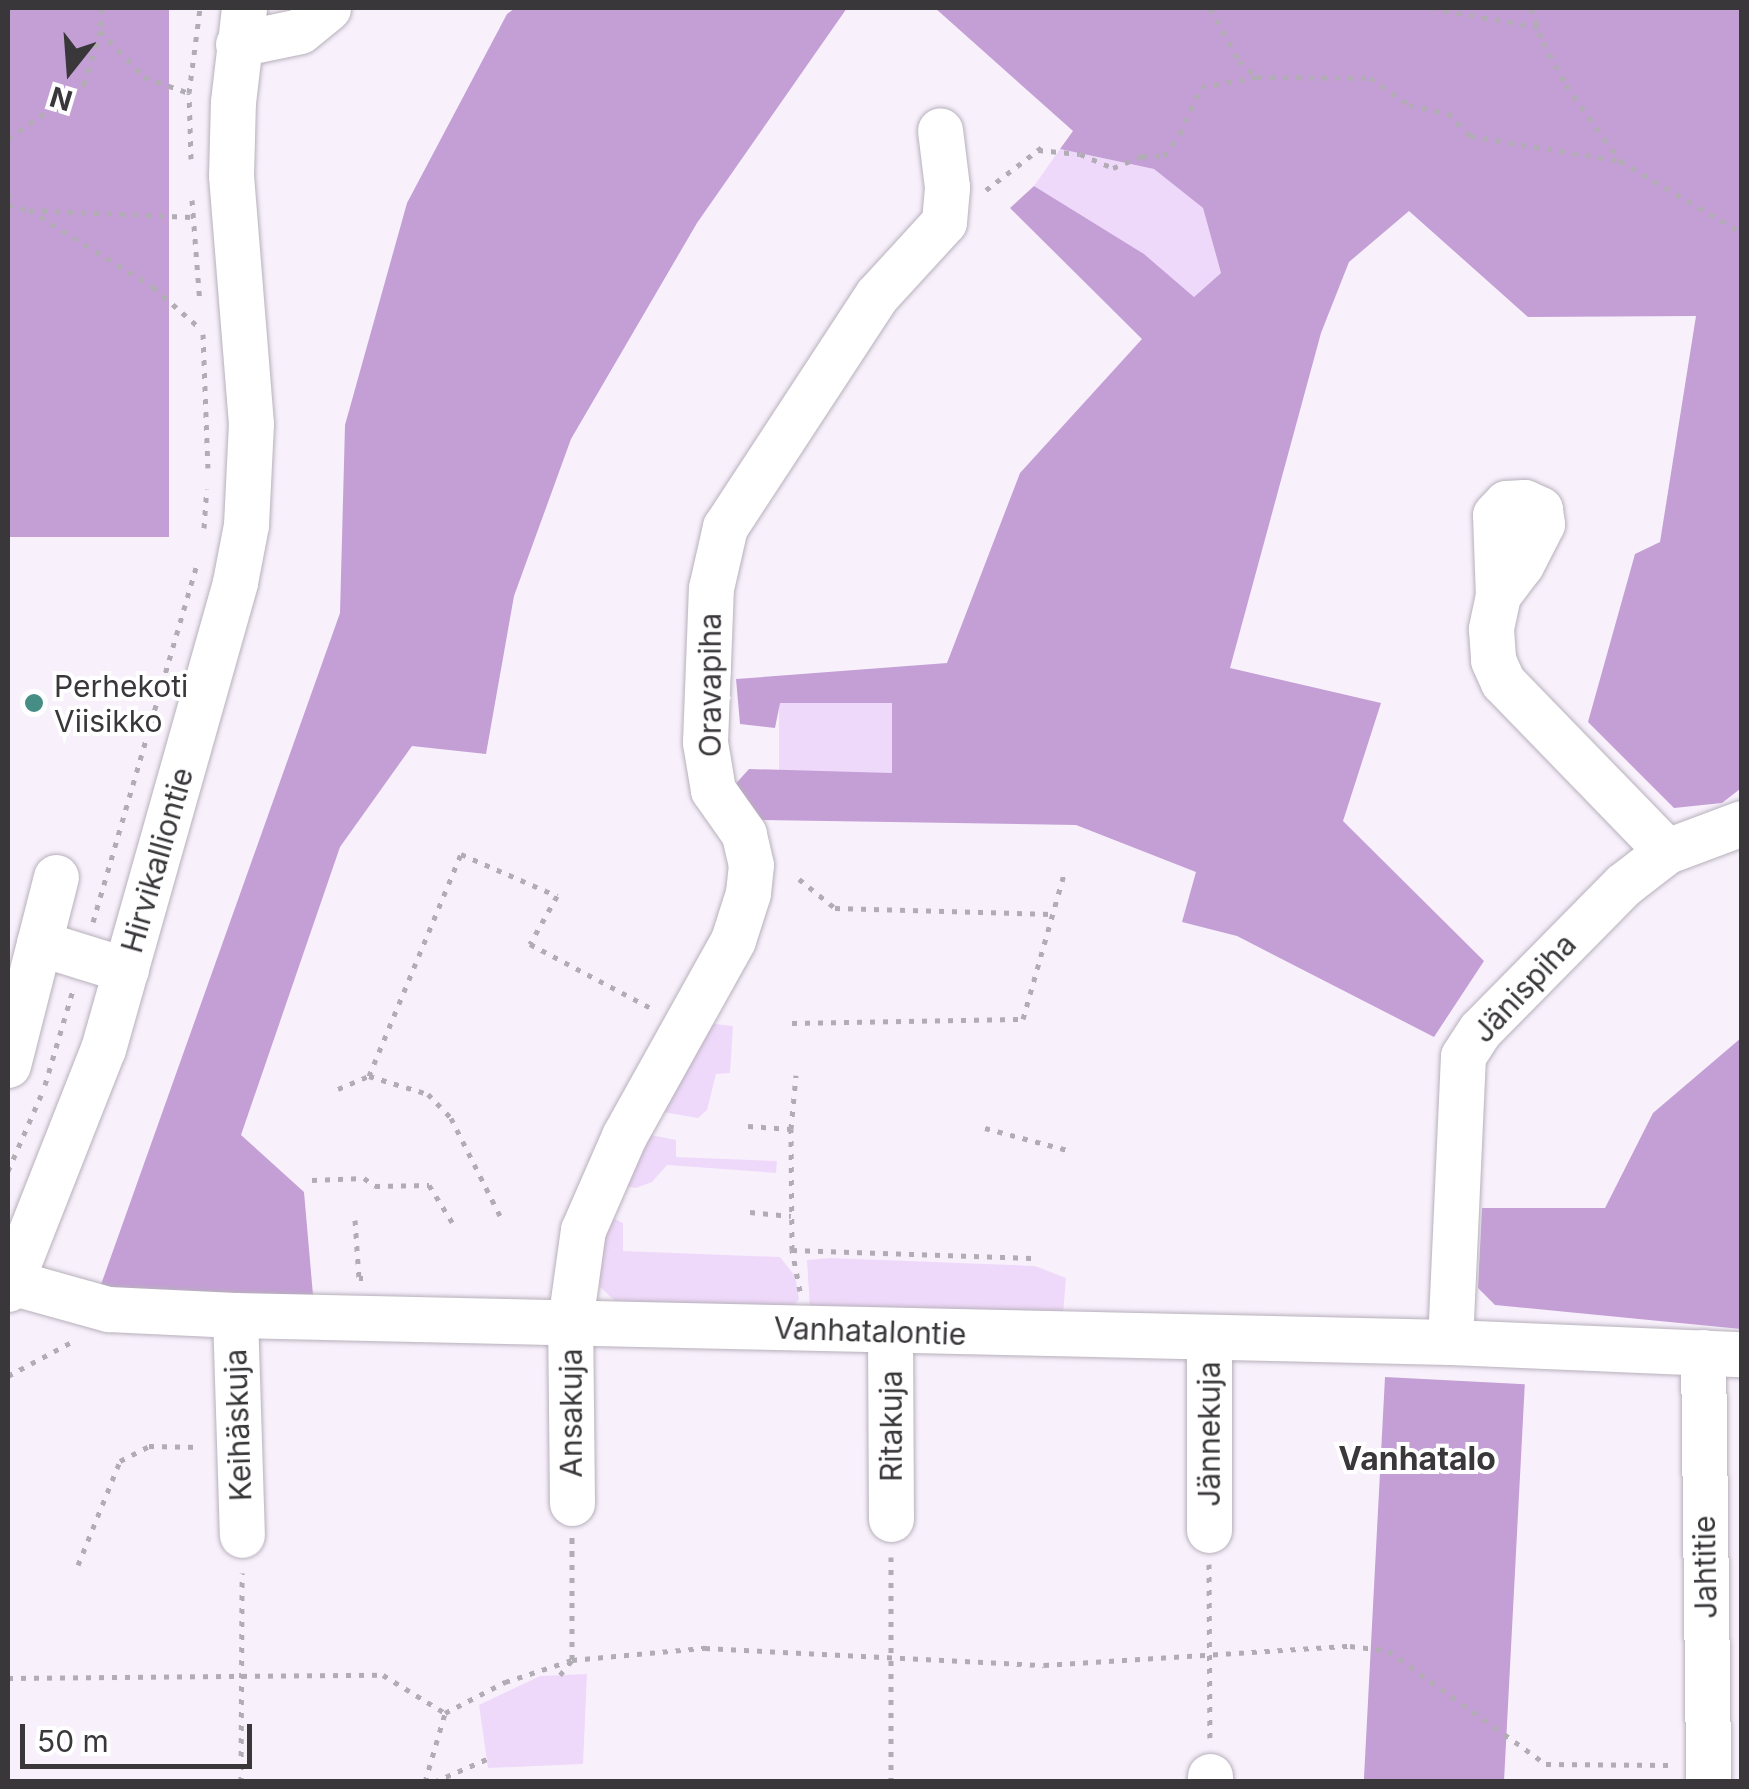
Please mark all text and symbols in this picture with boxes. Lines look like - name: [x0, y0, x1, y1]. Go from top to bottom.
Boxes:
- north arrow: [20, 20, 120, 120]
- text: N: [46, 79, 76, 118]
- street label: Oravapiha: [692, 613, 728, 757]
- place label: Perhekoti Viisikko: [54, 668, 188, 738]
- marker: Perhekoti Viisikko: [23, 692, 45, 714]
- street label: Hirvikalliontie: [113, 763, 201, 957]
- street label: Jänispiha: [1465, 926, 1583, 1050]
- street label: Vanhatalontie: [773, 1310, 967, 1352]
- street label: Keihäskuja: [217, 1348, 259, 1502]
- street label: Ansakuja: [553, 1348, 589, 1478]
- street label: Jännekuja: [1191, 1361, 1227, 1507]
- street label: Ritakuja: [873, 1370, 909, 1482]
- district label: Vanhatalo: [1338, 1440, 1496, 1478]
- street label: Jahtitie: [1686, 1515, 1724, 1619]
- scale bar: [25, 1704, 258, 1766]
- text: 50 m: [37, 1723, 109, 1759]

